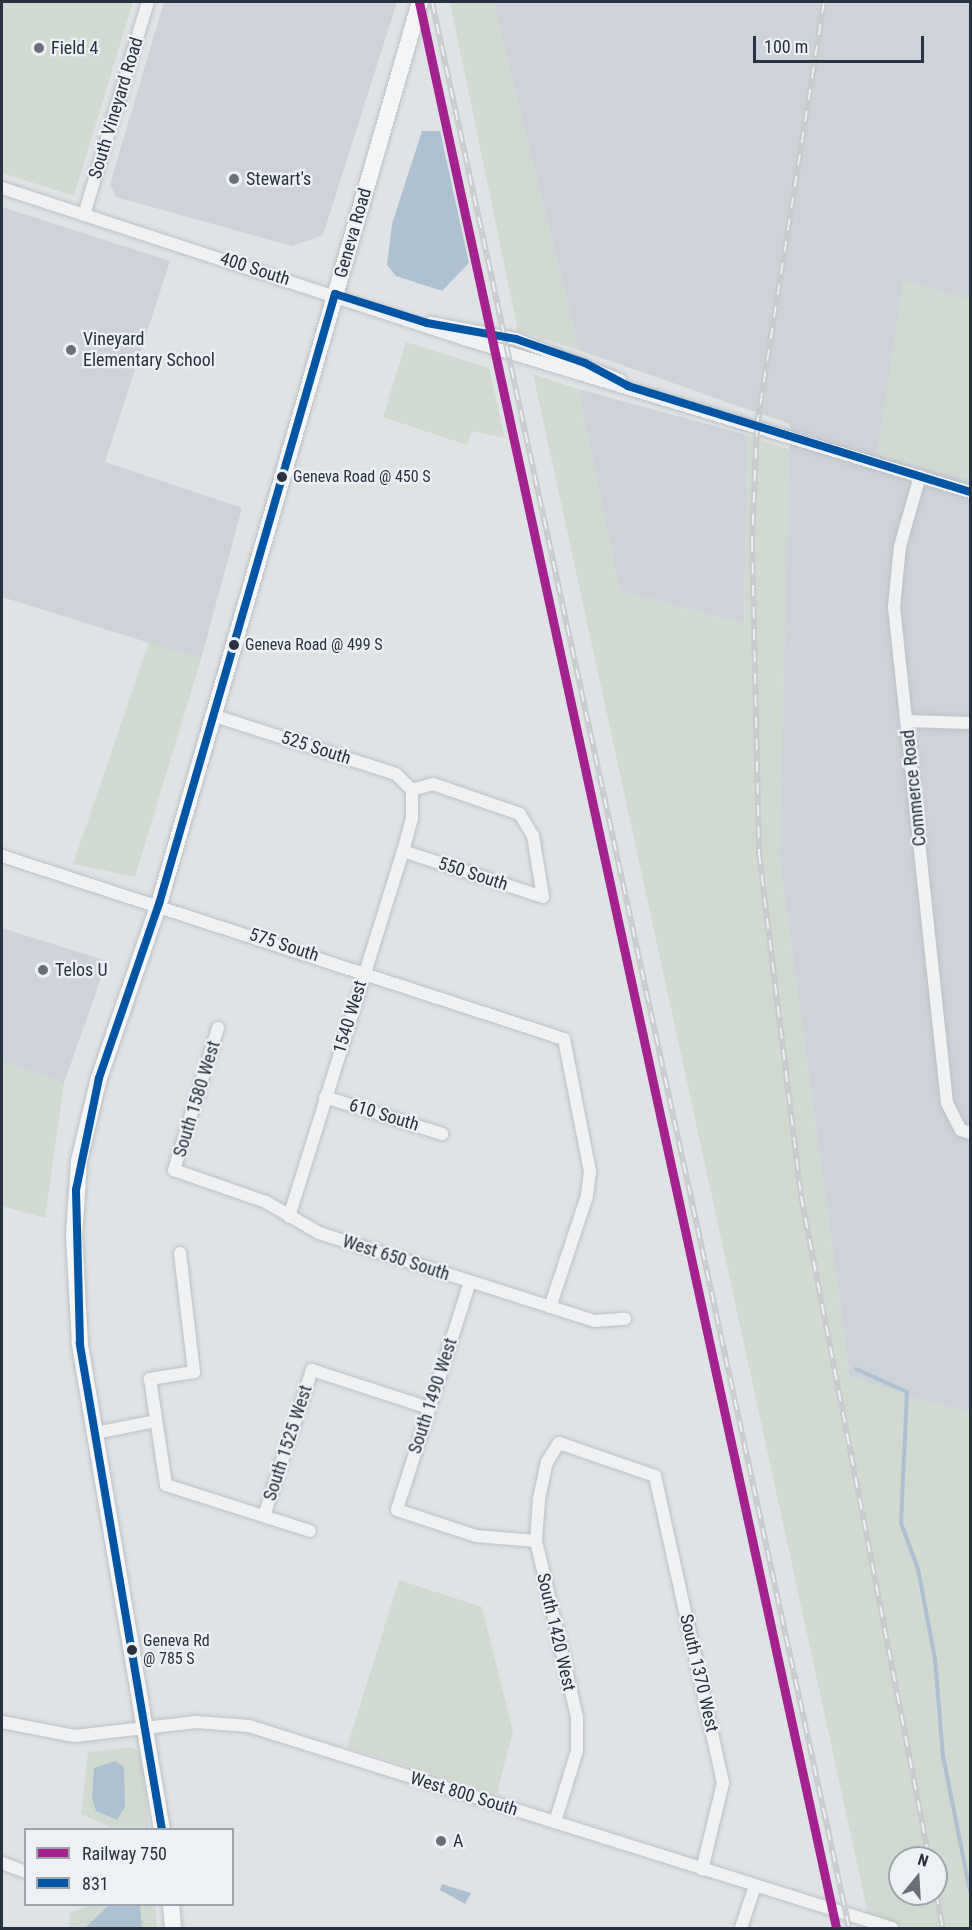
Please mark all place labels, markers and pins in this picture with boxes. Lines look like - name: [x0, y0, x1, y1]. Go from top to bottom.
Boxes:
- place label: Field 4: [51, 37, 98, 59]
- marker: Field 4: [32, 41, 46, 55]
- place label: Stewart's: [246, 168, 311, 190]
- marker: Stewart's: [227, 172, 241, 186]
- place label: Vineyard Elementary School: [83, 329, 215, 372]
- marker: Vineyard Elementary School: [64, 343, 78, 357]
- place label: Geneva Road @ 450 S: [293, 467, 431, 487]
- marker: Geneva Road @ 450 S: [276, 471, 288, 483]
- place label: Geneva Road @ 499 S: [245, 635, 383, 655]
- marker: Geneva Road @ 499 S: [228, 639, 240, 651]
- place label: Telos U: [55, 959, 108, 981]
- marker: Telos U: [36, 963, 50, 977]
- place label: Geneva Rd @ 785 S: [143, 1631, 210, 1669]
- marker: Geneva Rd @ 785 S: [126, 1644, 138, 1656]
- place label: A: [453, 1830, 463, 1852]
- marker: A: [434, 1834, 448, 1848]

